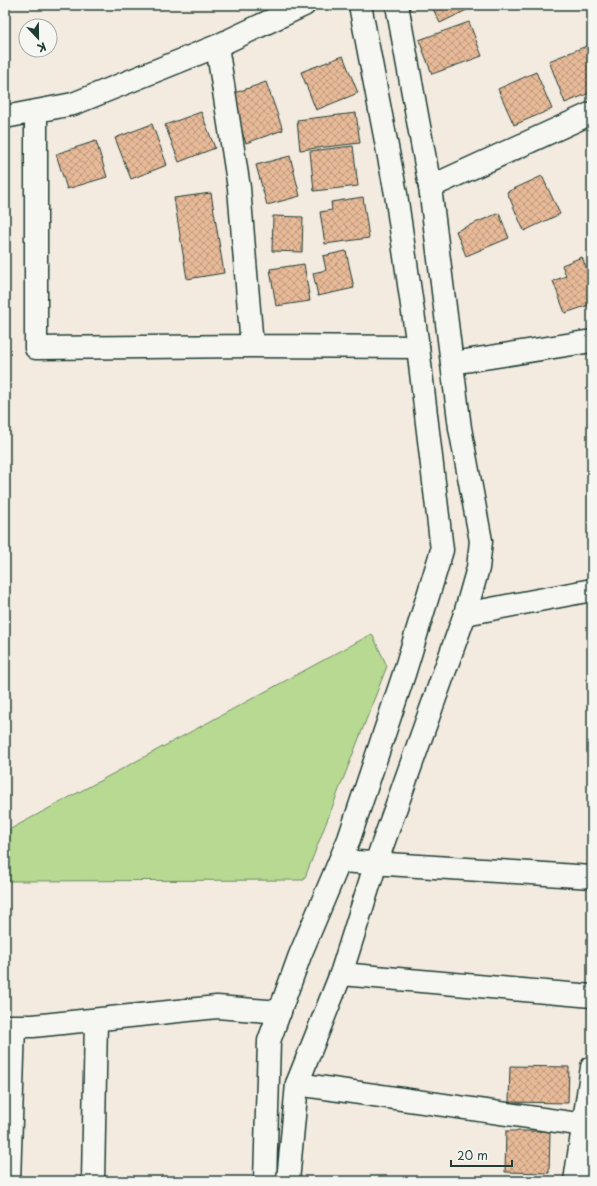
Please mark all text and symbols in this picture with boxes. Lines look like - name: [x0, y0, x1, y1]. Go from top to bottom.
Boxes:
- north arrow: [18, 18, 58, 58]
- text: K: [35, 38, 49, 57]
- scale bar: [451, 1142, 512, 1168]
- text: 20 m: [457, 1146, 488, 1164]

